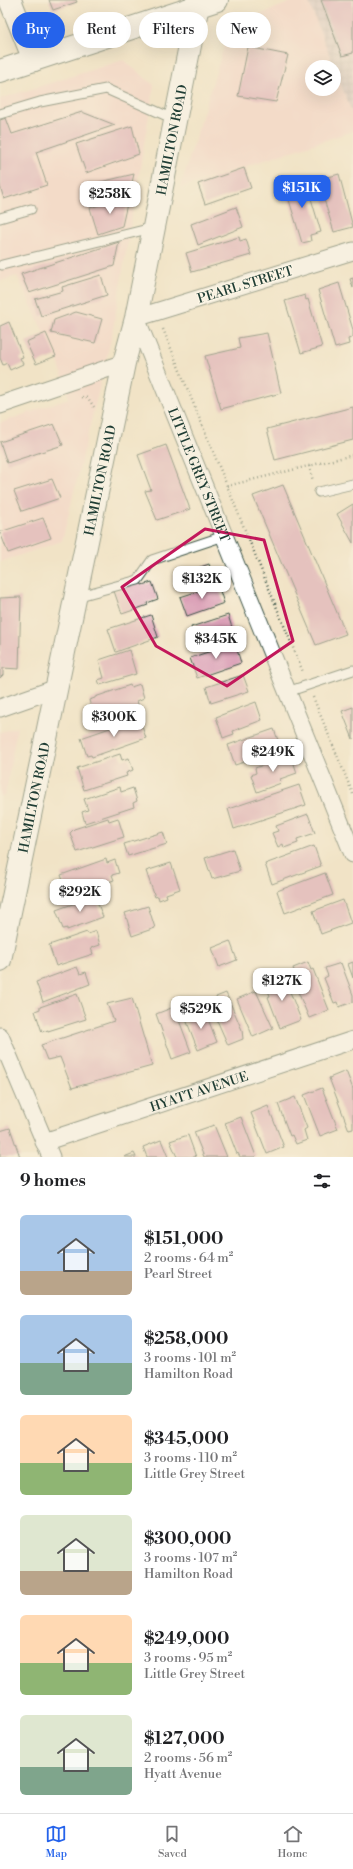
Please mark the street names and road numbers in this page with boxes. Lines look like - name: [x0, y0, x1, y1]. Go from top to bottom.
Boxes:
- street label: HAMILTON ROAD: [153, 83, 191, 197]
- street label: PEARL STREET: [195, 263, 295, 307]
- street label: LITTLE GREY STREET: [164, 405, 233, 544]
- street label: HAMILTON ROAD: [81, 424, 120, 537]
- street label: HAMILTON ROAD: [15, 741, 54, 854]
- street label: HYATT AVENUE: [148, 1068, 250, 1116]

